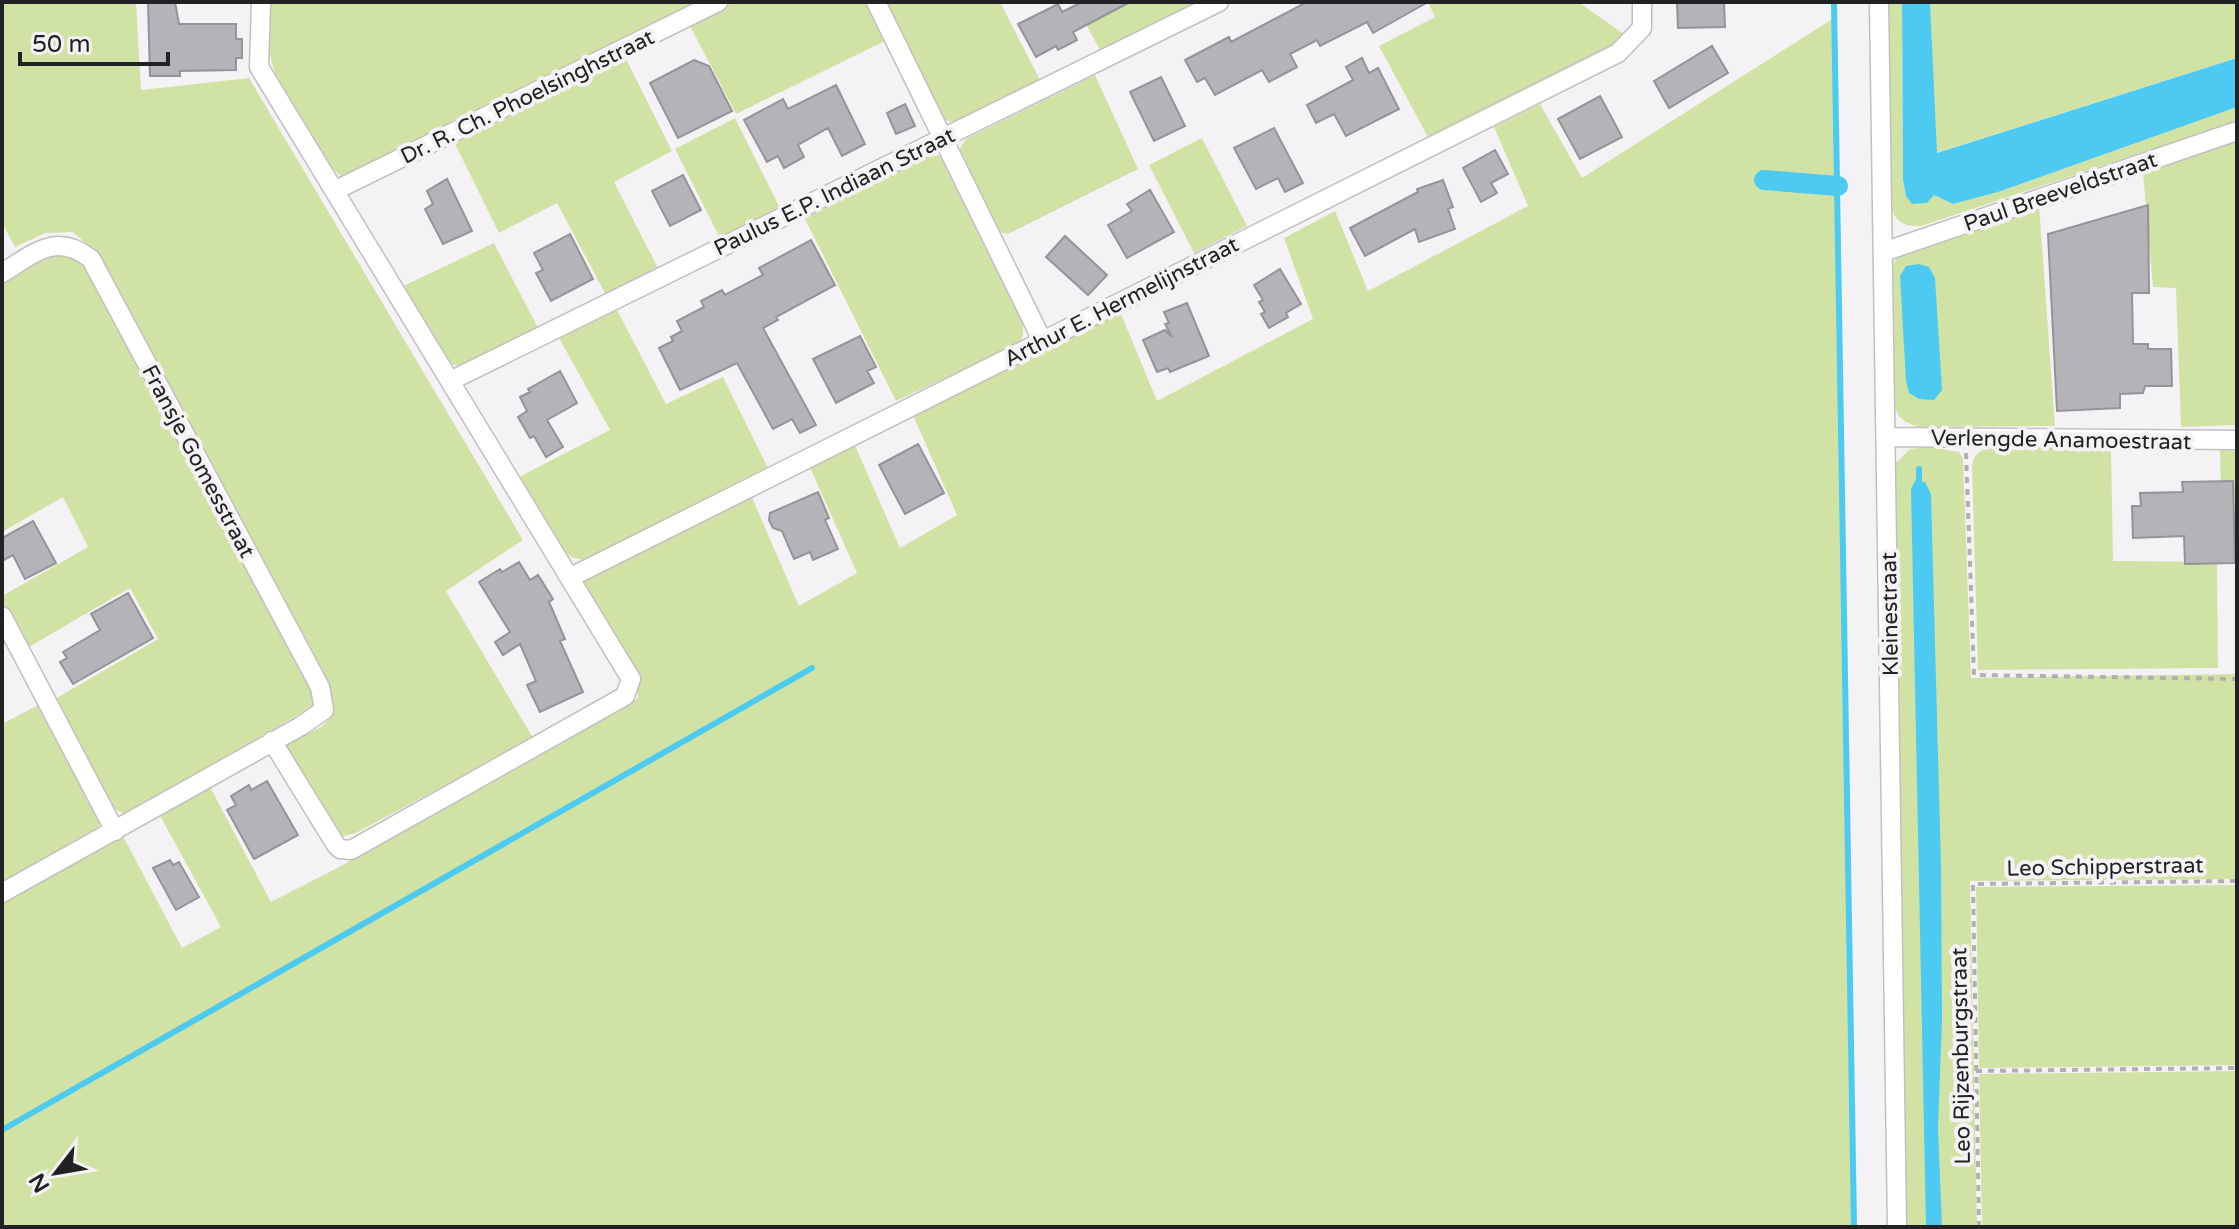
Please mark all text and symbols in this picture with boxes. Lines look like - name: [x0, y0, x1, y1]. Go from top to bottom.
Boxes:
- scale bar: [20, 16, 168, 66]
- street label: Dr. R. Ch. Phoelsinghstraat: [396, 24, 659, 170]
- text: 50 m: [32, 30, 90, 59]
- street label: Paulus E.P. Indiaan Straat: [710, 122, 959, 262]
- street label: Paul Breeveldstraat: [1960, 147, 2160, 237]
- street label: Arthur E. Hermelijnstraat: [1000, 231, 1243, 372]
- street label: Fransje Gomesstraat: [136, 361, 260, 562]
- street label: Verlengde Anamoestraat: [1931, 425, 2191, 455]
- street label: Kleinestraat: [1876, 552, 1904, 676]
- street label: Leo Schipperstraat: [2006, 852, 2204, 882]
- street label: Leo Rijzenburgstraat: [1946, 947, 1976, 1165]
- north arrow: [16, 1133, 96, 1213]
- text: N: [24, 1169, 55, 1197]

